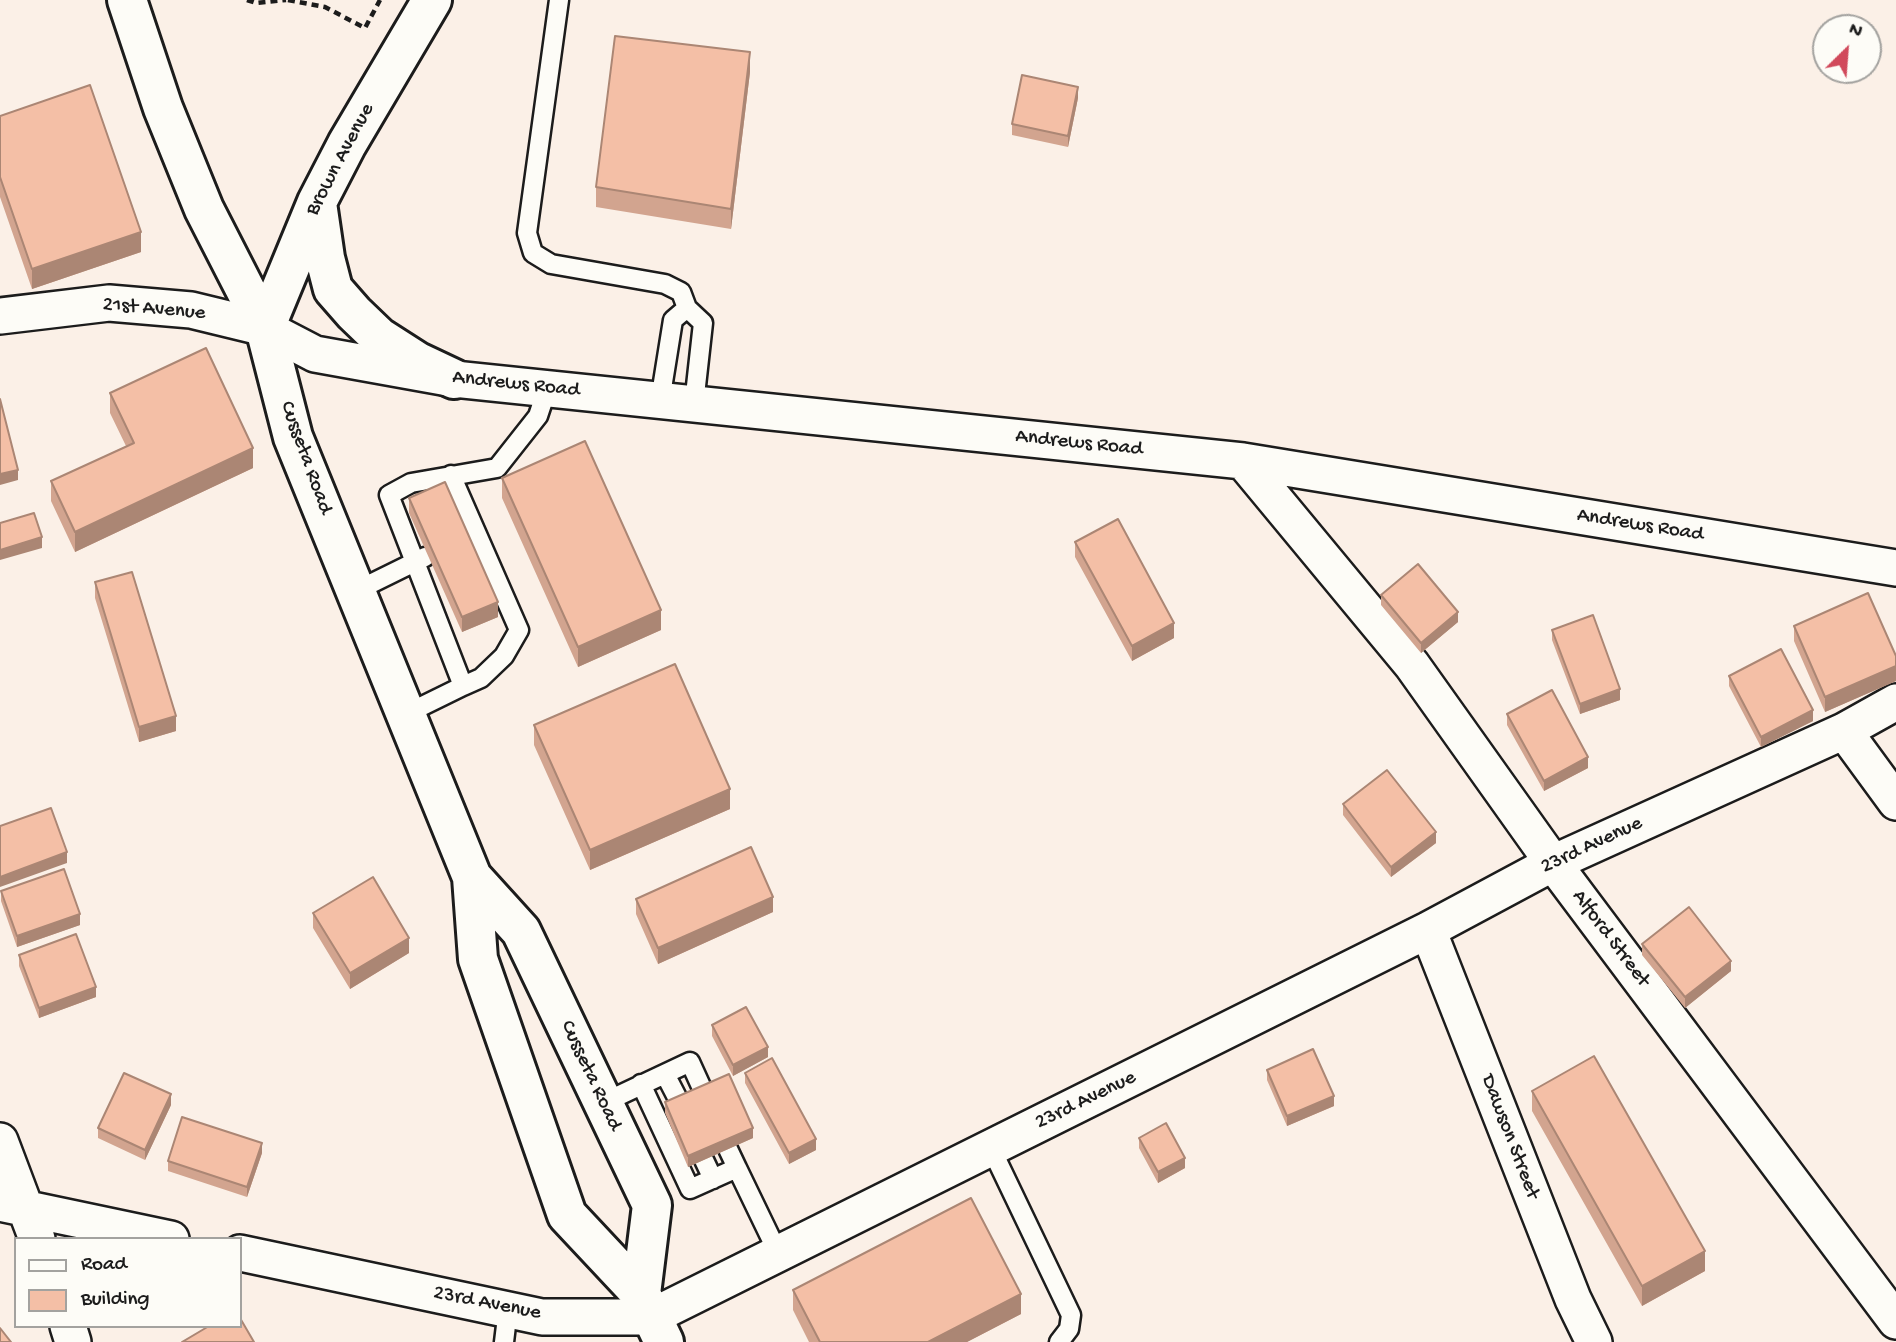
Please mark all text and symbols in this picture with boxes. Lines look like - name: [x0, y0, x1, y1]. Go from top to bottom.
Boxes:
- north arrow: [1812, 14, 1882, 84]
- text: N: [1845, 18, 1866, 44]
- street label: Brown Avenue: [301, 100, 381, 220]
- street label: 21st Avenue: [101, 293, 207, 327]
- street label: Andrews Road: [451, 366, 581, 404]
- street label: Cusseta Road: [273, 398, 337, 518]
- street label: Andrews Road: [1014, 425, 1144, 463]
- street label: Andrews Road: [1575, 504, 1705, 548]
- street label: 23rd Avenue: [1537, 812, 1647, 880]
- street label: Alford Street: [1565, 885, 1655, 993]
- street label: Cusseta Road: [554, 1017, 626, 1135]
- street label: 23rd Avenue: [1031, 1066, 1141, 1136]
- street label: Dawson Street: [1474, 1071, 1544, 1203]
- legend: [14, 1237, 242, 1328]
- text: Road: [81, 1253, 127, 1278]
- street label: 23rd Avenue: [431, 1281, 543, 1327]
- text: Building: [81, 1288, 150, 1313]

